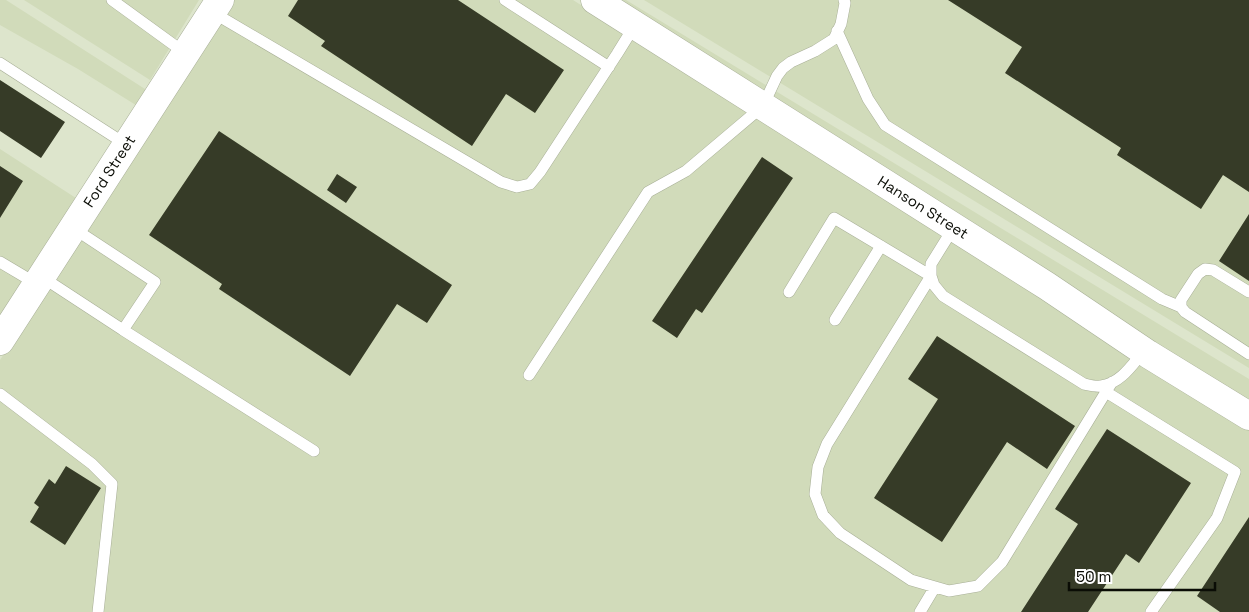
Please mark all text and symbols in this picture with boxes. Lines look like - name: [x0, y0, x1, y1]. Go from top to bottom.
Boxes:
- street label: Ford Street: [79, 131, 139, 211]
- street label: Hanson Street: [874, 171, 972, 243]
- scale bar: [1069, 560, 1215, 592]
- text: 50 m: [1076, 567, 1111, 586]

